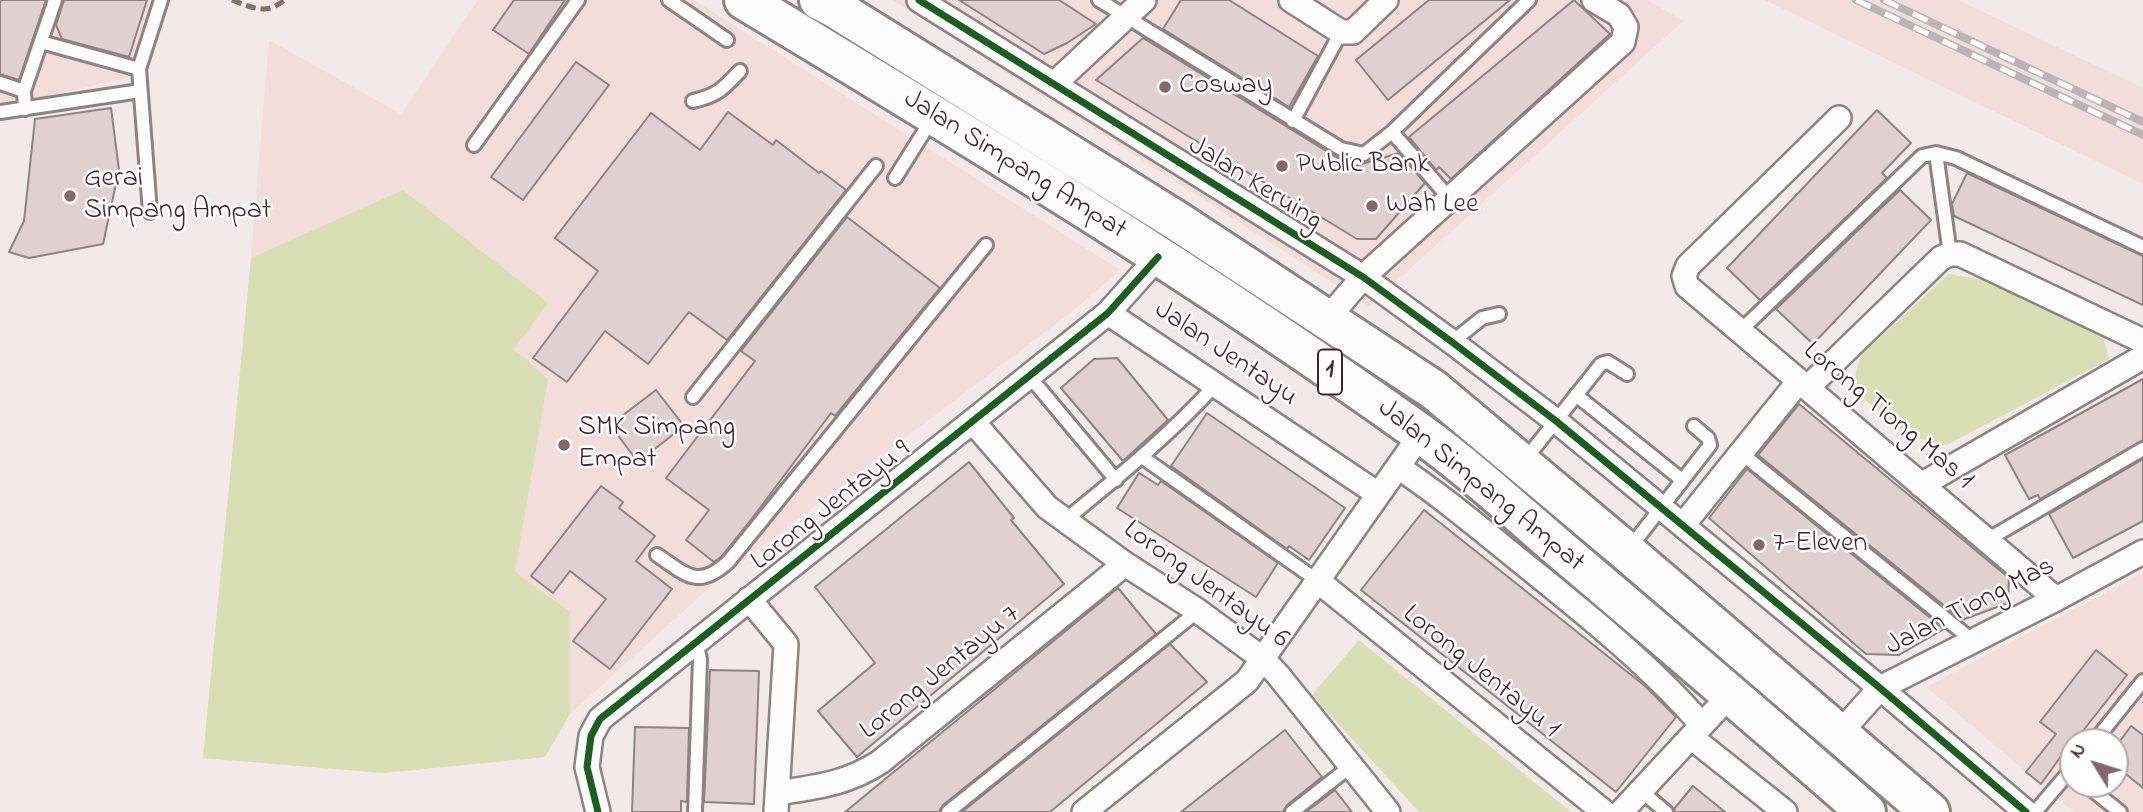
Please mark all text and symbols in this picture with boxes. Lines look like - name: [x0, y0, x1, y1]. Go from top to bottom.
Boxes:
- place label: Cosway: [1179, 70, 1272, 104]
- marker: Cosway: [1157, 79, 1173, 95]
- street label: Jalan Simpang Ampat: [896, 84, 1132, 248]
- street label: Jalan Keruing: [1181, 131, 1327, 239]
- place label: Public Bank: [1296, 149, 1430, 183]
- marker: Public Bank: [1274, 158, 1290, 174]
- place label: Gerai Simpang Ampat: [84, 163, 271, 229]
- marker: Gerai Simpang Ampat: [62, 188, 78, 204]
- place label: Wah Lee: [1386, 189, 1479, 223]
- marker: Wah Lee: [1364, 198, 1380, 214]
- street label: Jalan Jentayu: [1147, 295, 1303, 415]
- street label: Lorong Tiong Mas 1: [1795, 336, 1979, 498]
- road number: 1: [1318, 350, 1342, 394]
- street label: Jalan Simpang Ampat: [1370, 393, 1590, 581]
- place label: SMK Simpang Empat: [578, 412, 735, 478]
- street label: Lorong Jentayu 9: [746, 434, 918, 580]
- marker: SMK Simpang Empat: [556, 437, 572, 453]
- street label: Lorong Jentayu 6: [1115, 515, 1295, 657]
- place label: 7-Eleven: [1773, 528, 1867, 562]
- marker: 7-Eleven: [1751, 537, 1767, 553]
- street label: Jalan Tiong Mas: [1881, 551, 2061, 665]
- street label: Lorong Jentayu 7: [854, 599, 1028, 749]
- street label: Lorong Jentayu 1: [1394, 599, 1566, 747]
- north arrow: [2059, 728, 2129, 798]
- text: N: [2064, 738, 2093, 764]

